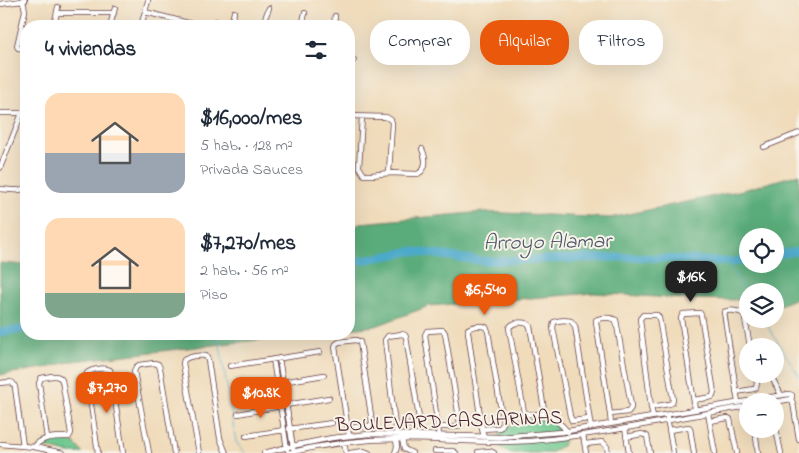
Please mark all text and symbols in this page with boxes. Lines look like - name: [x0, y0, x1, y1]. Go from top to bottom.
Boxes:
- chip: Comprar: [370, 20, 470, 65]
- chip: Alquilar: [480, 20, 569, 65]
- chip: Filtros: [579, 20, 663, 65]
- text: 4 viviendas: [45, 35, 136, 65]
- icon: filters: [302, 36, 330, 64]
- text: $16,000/mes: [200, 104, 302, 134]
- icon: home: [85, 113, 145, 173]
- text: 5 hab. · 128 m²: [200, 134, 293, 158]
- text: Privada Sauces: [200, 158, 303, 182]
- water label: Arroyo Alamar: [483, 227, 613, 259]
- map controls: [739, 228, 784, 438]
- button: locate: [739, 228, 784, 273]
- text: $7,270/mes: [200, 229, 296, 259]
- icon: home: [85, 238, 145, 298]
- text: 2 hab. · 56 m²: [200, 259, 289, 283]
- pin: $16K: [661, 260, 721, 303]
- text: $16K: [676, 265, 706, 289]
- pin: $6,540: [444, 274, 526, 316]
- text: $6,540: [464, 278, 506, 302]
- text: Piso: [200, 283, 228, 307]
- button: layers: [739, 283, 784, 328]
- button: +: [739, 338, 784, 383]
- pin: $7,270: [66, 372, 148, 414]
- text: $7,270: [87, 376, 127, 400]
- pin: $10.8K: [220, 376, 302, 419]
- text: $10.8K: [242, 381, 280, 405]
- button: −: [739, 393, 784, 438]
- street label: BOULEVARD CASUARINAS: [334, 404, 563, 441]

